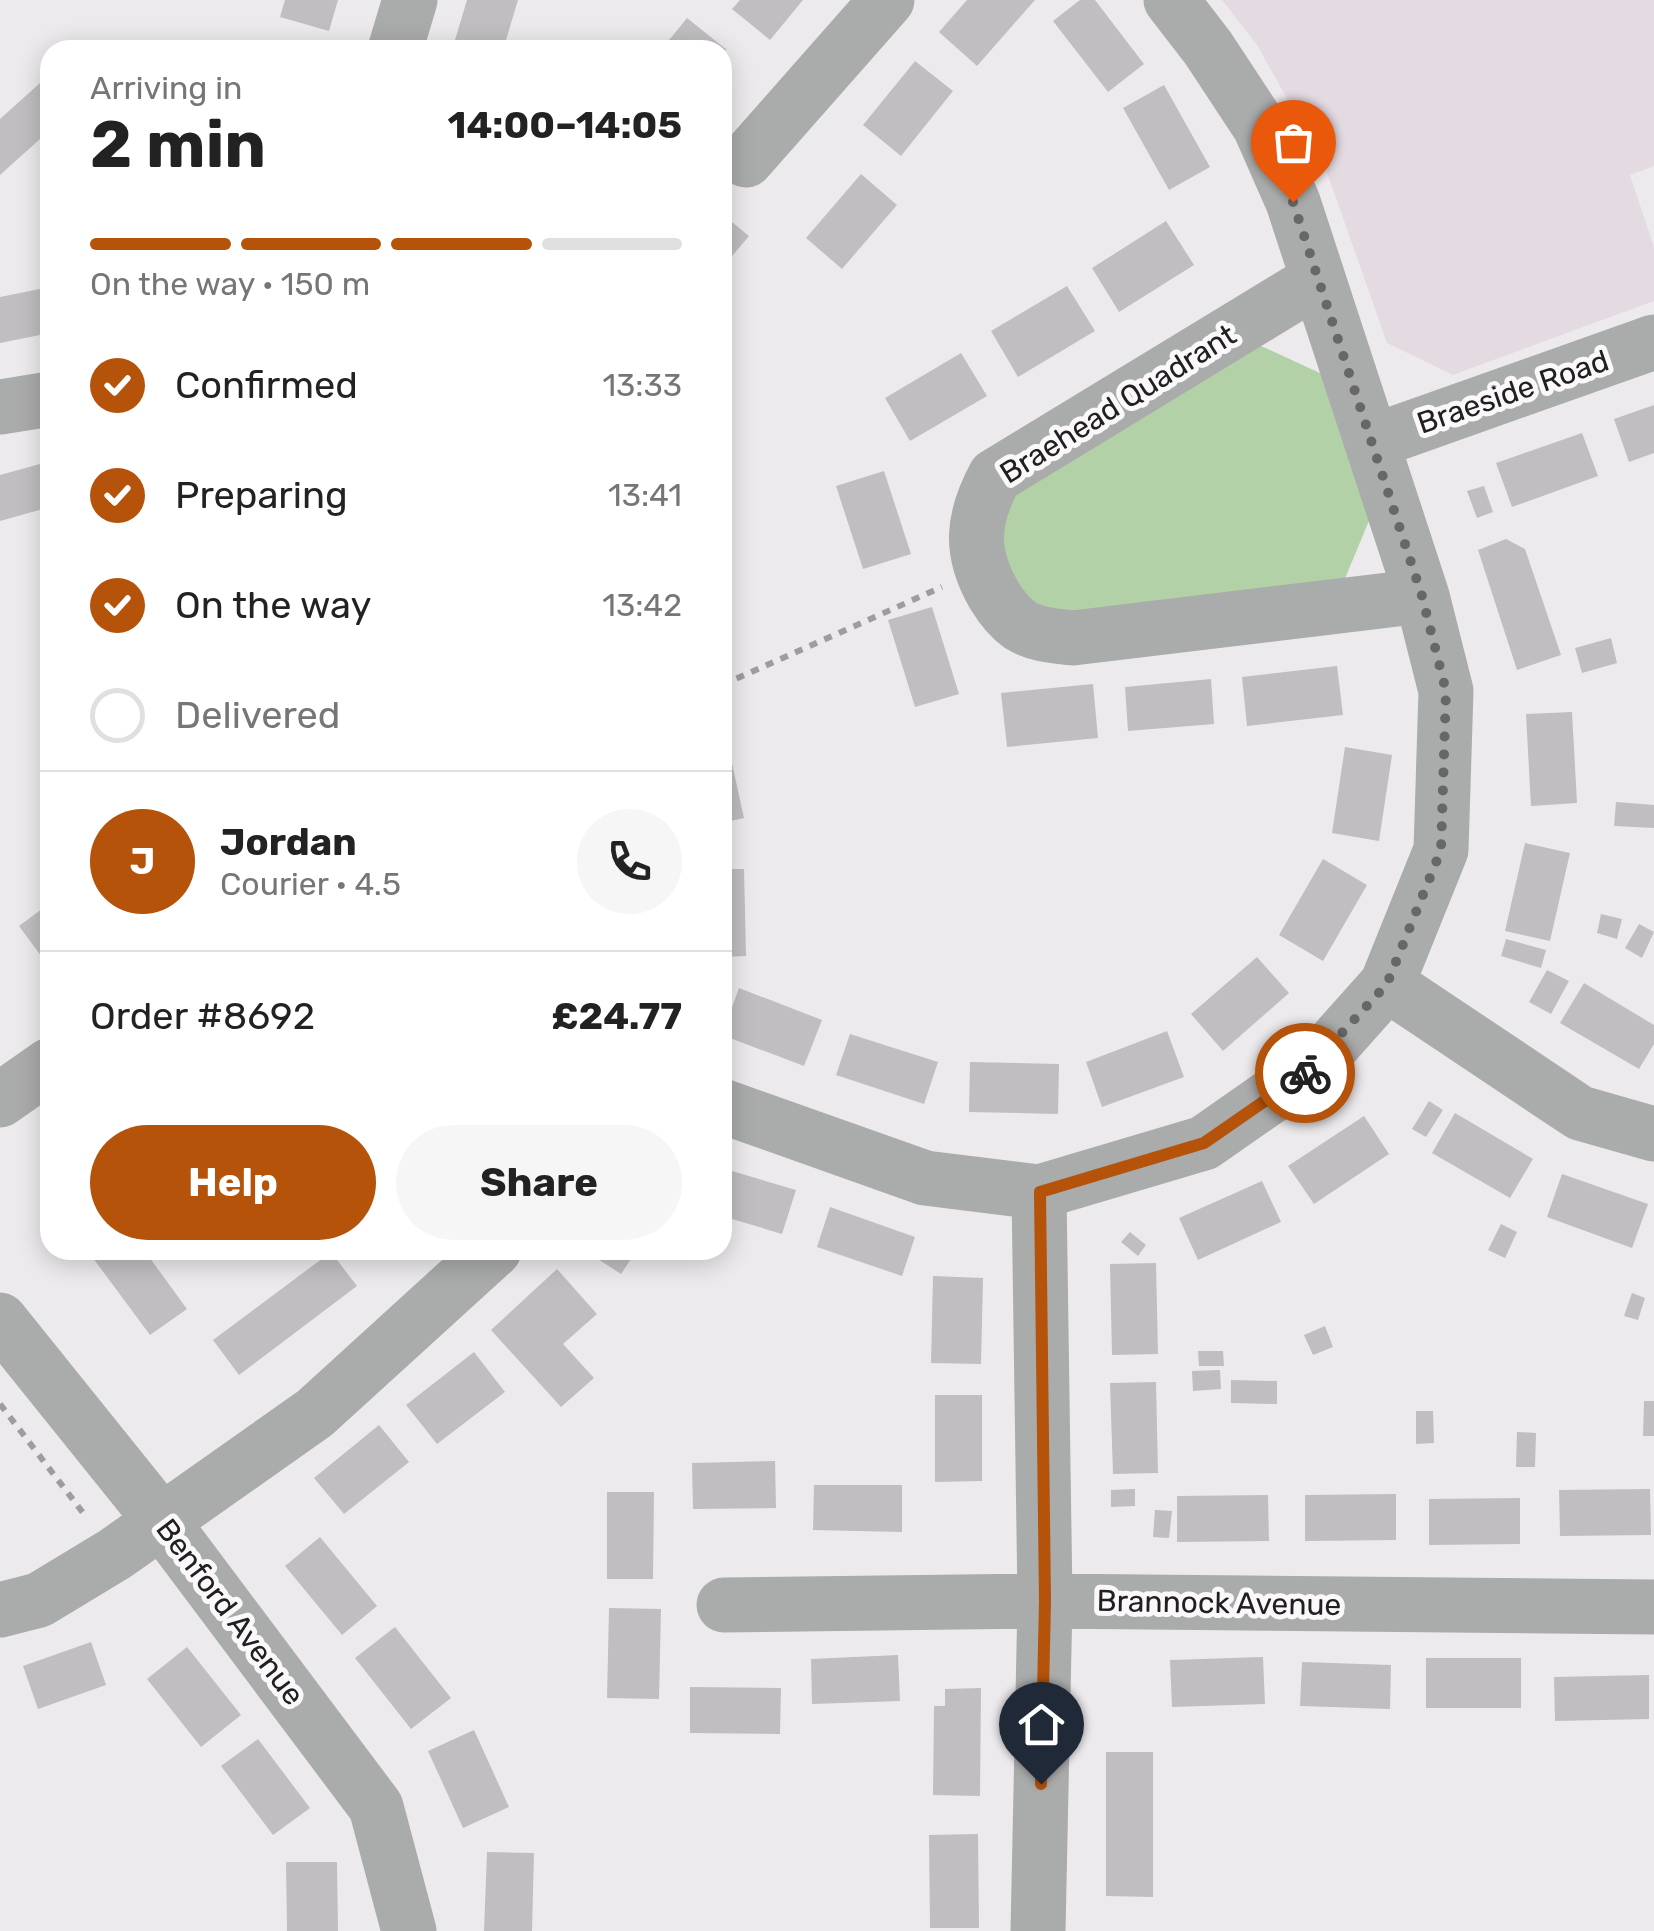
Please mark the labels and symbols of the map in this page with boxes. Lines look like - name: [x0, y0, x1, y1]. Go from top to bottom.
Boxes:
- pin: [1251, 100, 1336, 203]
- street label: Braehead Quadrant: [993, 317, 1243, 491]
- street label: Braeside Road: [1412, 342, 1614, 442]
- courier: [1255, 1023, 1355, 1123]
- street label: Benford Avenue: [148, 1512, 312, 1712]
- street label: Brannock Avenue: [1096, 1583, 1342, 1623]
- pin: [999, 1682, 1084, 1785]

